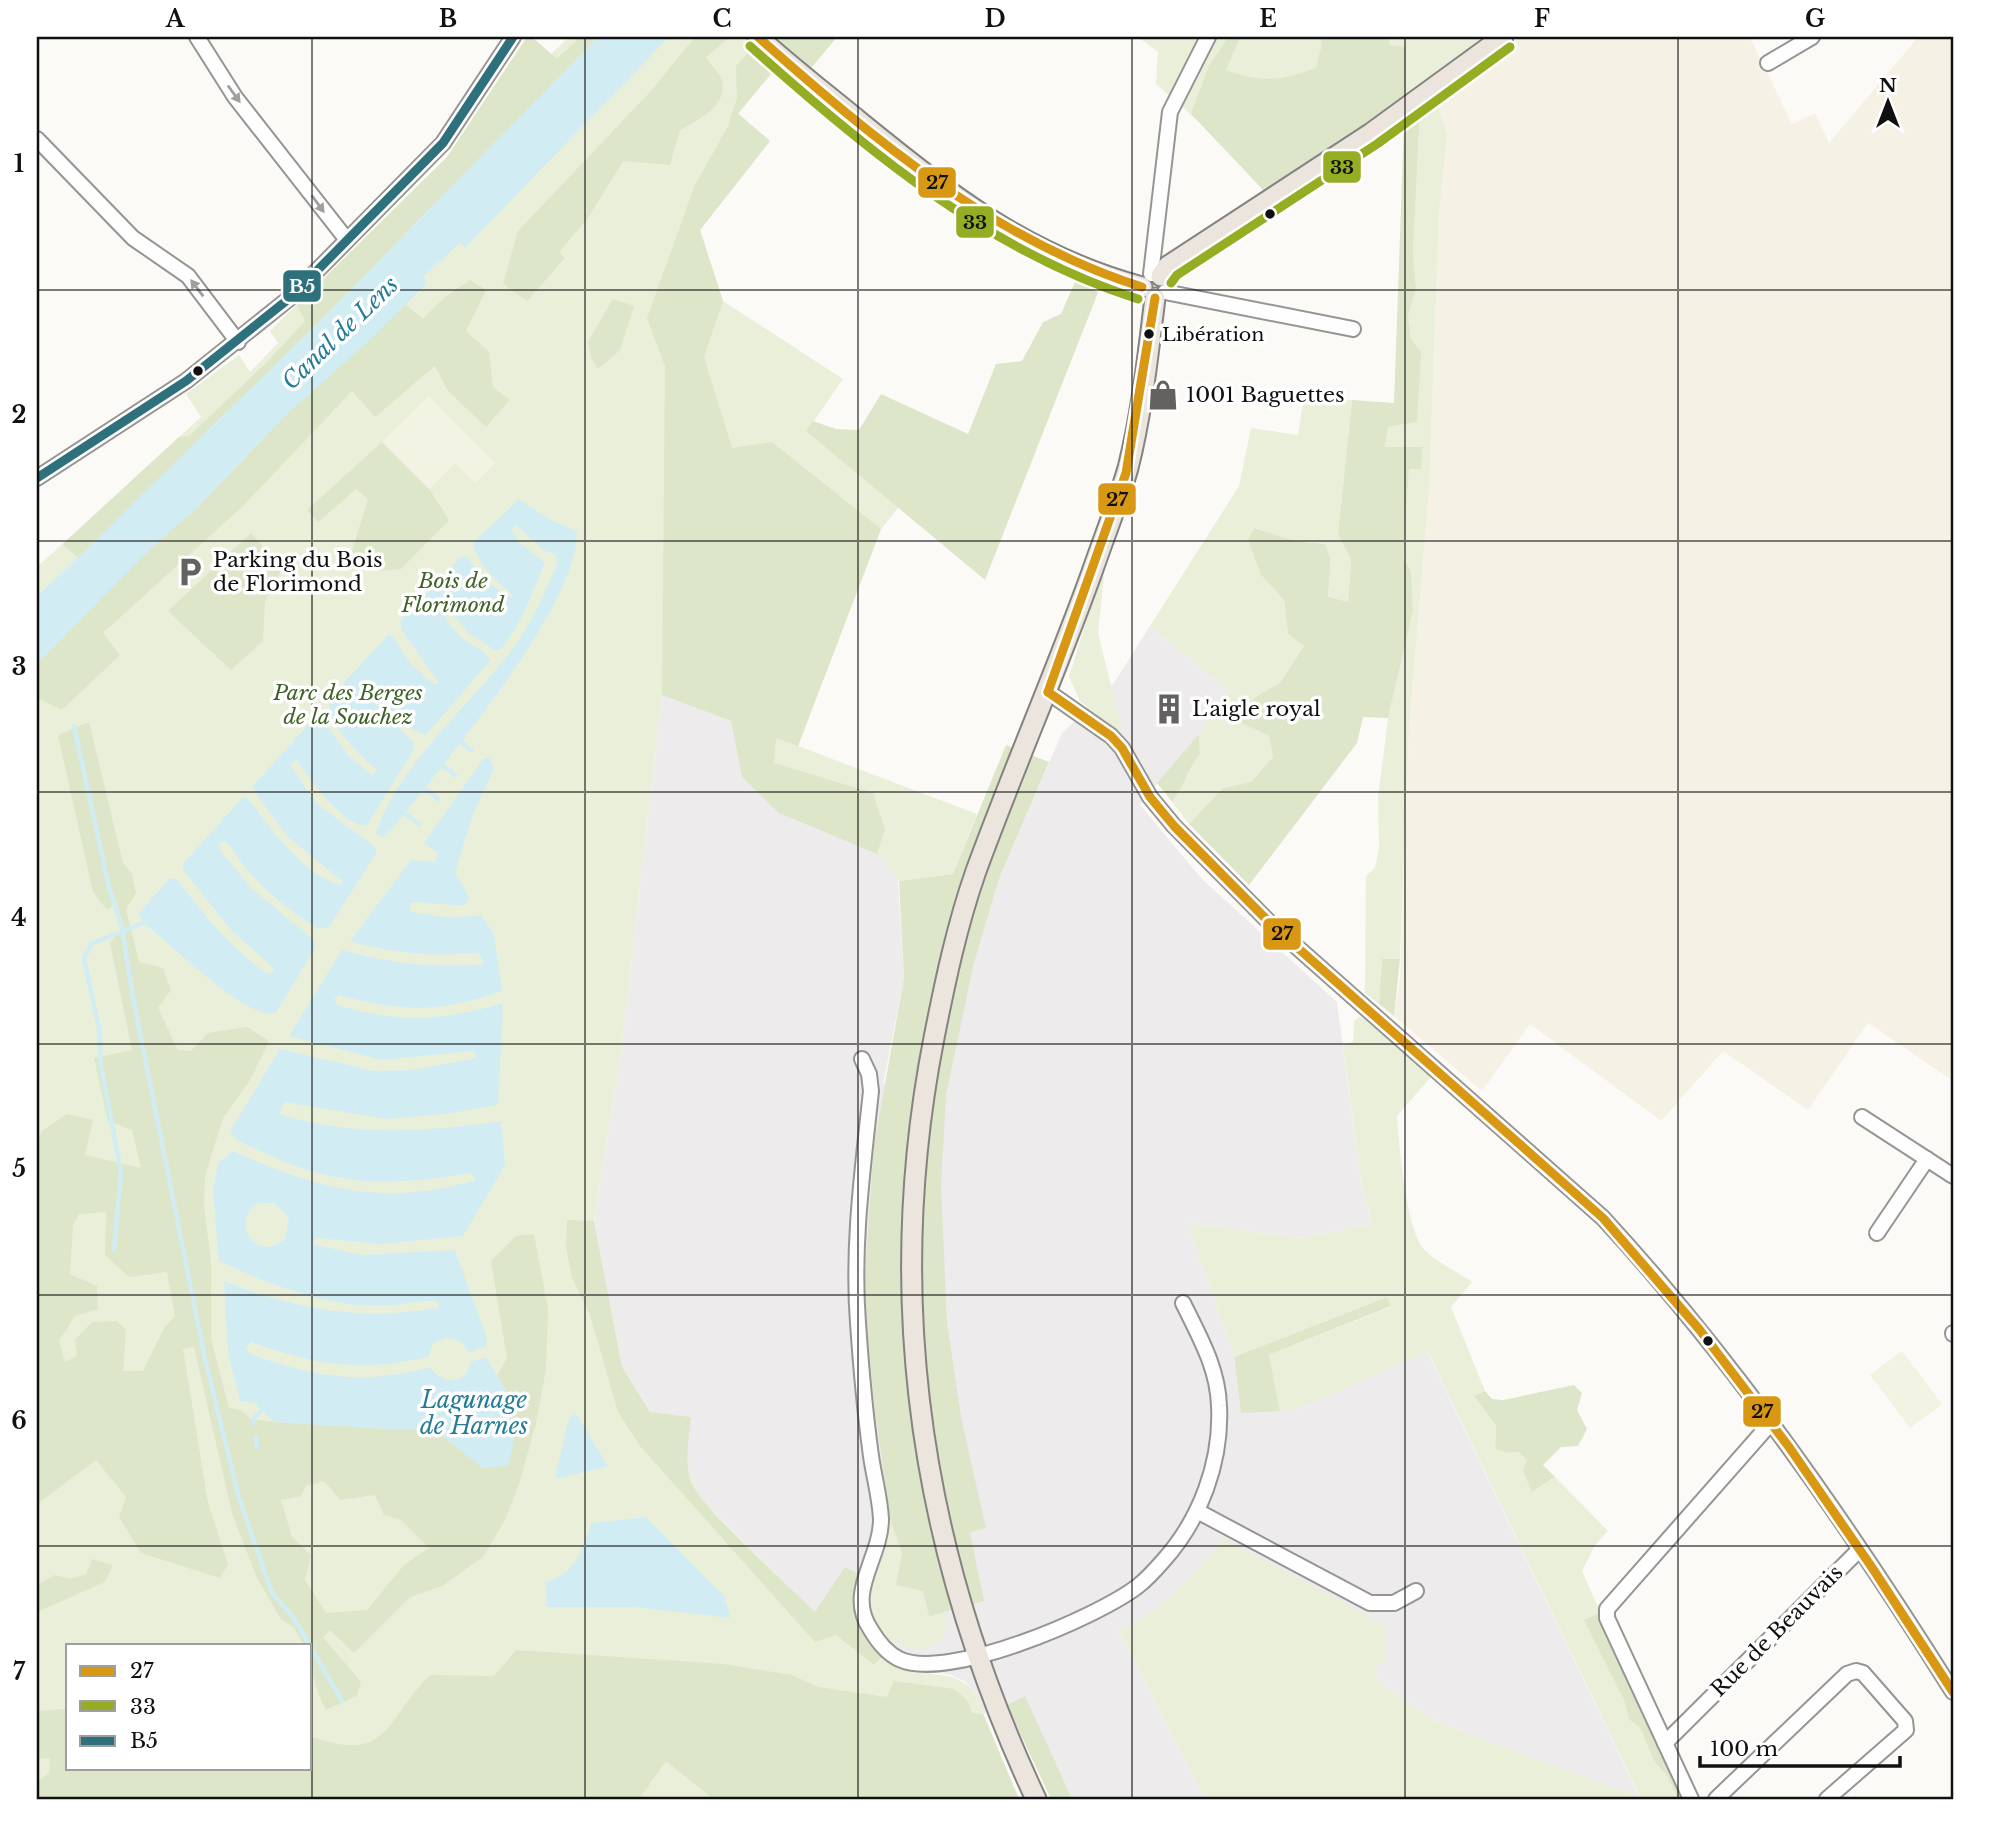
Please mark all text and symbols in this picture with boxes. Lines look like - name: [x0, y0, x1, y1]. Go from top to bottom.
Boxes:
- text: A: [165, 5, 186, 33]
- text: B: [439, 5, 457, 33]
- text: C: [713, 5, 731, 33]
- text: D: [984, 5, 1006, 33]
- text: E: [1259, 5, 1277, 33]
- text: F: [1534, 5, 1550, 33]
- text: G: [1805, 5, 1825, 33]
- north arrow: [1854, 66, 1924, 136]
- text: N: [1879, 74, 1897, 97]
- one-way arrow: [226, 85, 241, 103]
- text: 1: [14, 150, 24, 178]
- line badge: 33: [1322, 150, 1362, 184]
- text: 33: [1330, 156, 1354, 179]
- line badge: 27: [917, 166, 957, 199]
- text: 27: [926, 171, 949, 194]
- one-way arrow: [311, 195, 325, 213]
- line badge: 33: [955, 205, 995, 239]
- unlabelled marker: [1263, 207, 1277, 221]
- text: 33: [963, 211, 987, 234]
- line badge: B5: [282, 269, 322, 303]
- water label: Canal de Lens: [276, 270, 404, 395]
- text: B5: [289, 275, 315, 298]
- one-way arrow: [190, 279, 204, 297]
- place label: Libération: [1162, 323, 1264, 346]
- marker: Libération: [1142, 327, 1156, 341]
- unlabelled marker: [191, 364, 205, 378]
- shop icon: 1001 Baguettes: [1146, 378, 1180, 412]
- place label: 1001 Baguettes: [1186, 382, 1345, 408]
- text: 2: [12, 401, 26, 429]
- line badge: 27: [1097, 482, 1137, 516]
- text: 27: [1106, 488, 1129, 511]
- place label: Parking du Bois de Florimond: [213, 547, 383, 597]
- parking icon: Parking du Bois de Florimond: [173, 555, 207, 589]
- park label: Bois de Florimond: [400, 568, 505, 618]
- text: 3: [12, 653, 26, 681]
- park label: Parc des Berges de la Souchez: [272, 680, 423, 730]
- building icon: L'aigle royal: [1152, 692, 1186, 726]
- place label: L'aigle royal: [1192, 696, 1321, 722]
- text: 4: [11, 904, 27, 932]
- line badge: 27: [1262, 917, 1302, 951]
- text: 27: [1271, 922, 1294, 945]
- text: 5: [12, 1155, 26, 1183]
- unlabelled marker: [1701, 1334, 1715, 1348]
- water label: Lagunage de Harnes: [420, 1386, 528, 1440]
- line badge: 27: [1742, 1395, 1782, 1428]
- text: 27: [1751, 1400, 1774, 1423]
- text: 6: [11, 1407, 27, 1435]
- street label: Rue de Beauvais: [1706, 1560, 1848, 1702]
- legend: [66, 1644, 312, 1770]
- text: 7: [13, 1658, 26, 1686]
- text: 27: [130, 1658, 154, 1684]
- text: 33: [130, 1694, 156, 1720]
- scale bar: [1700, 1724, 1899, 1768]
- text: B5: [130, 1728, 158, 1754]
- text: 100 m: [1710, 1736, 1778, 1762]

